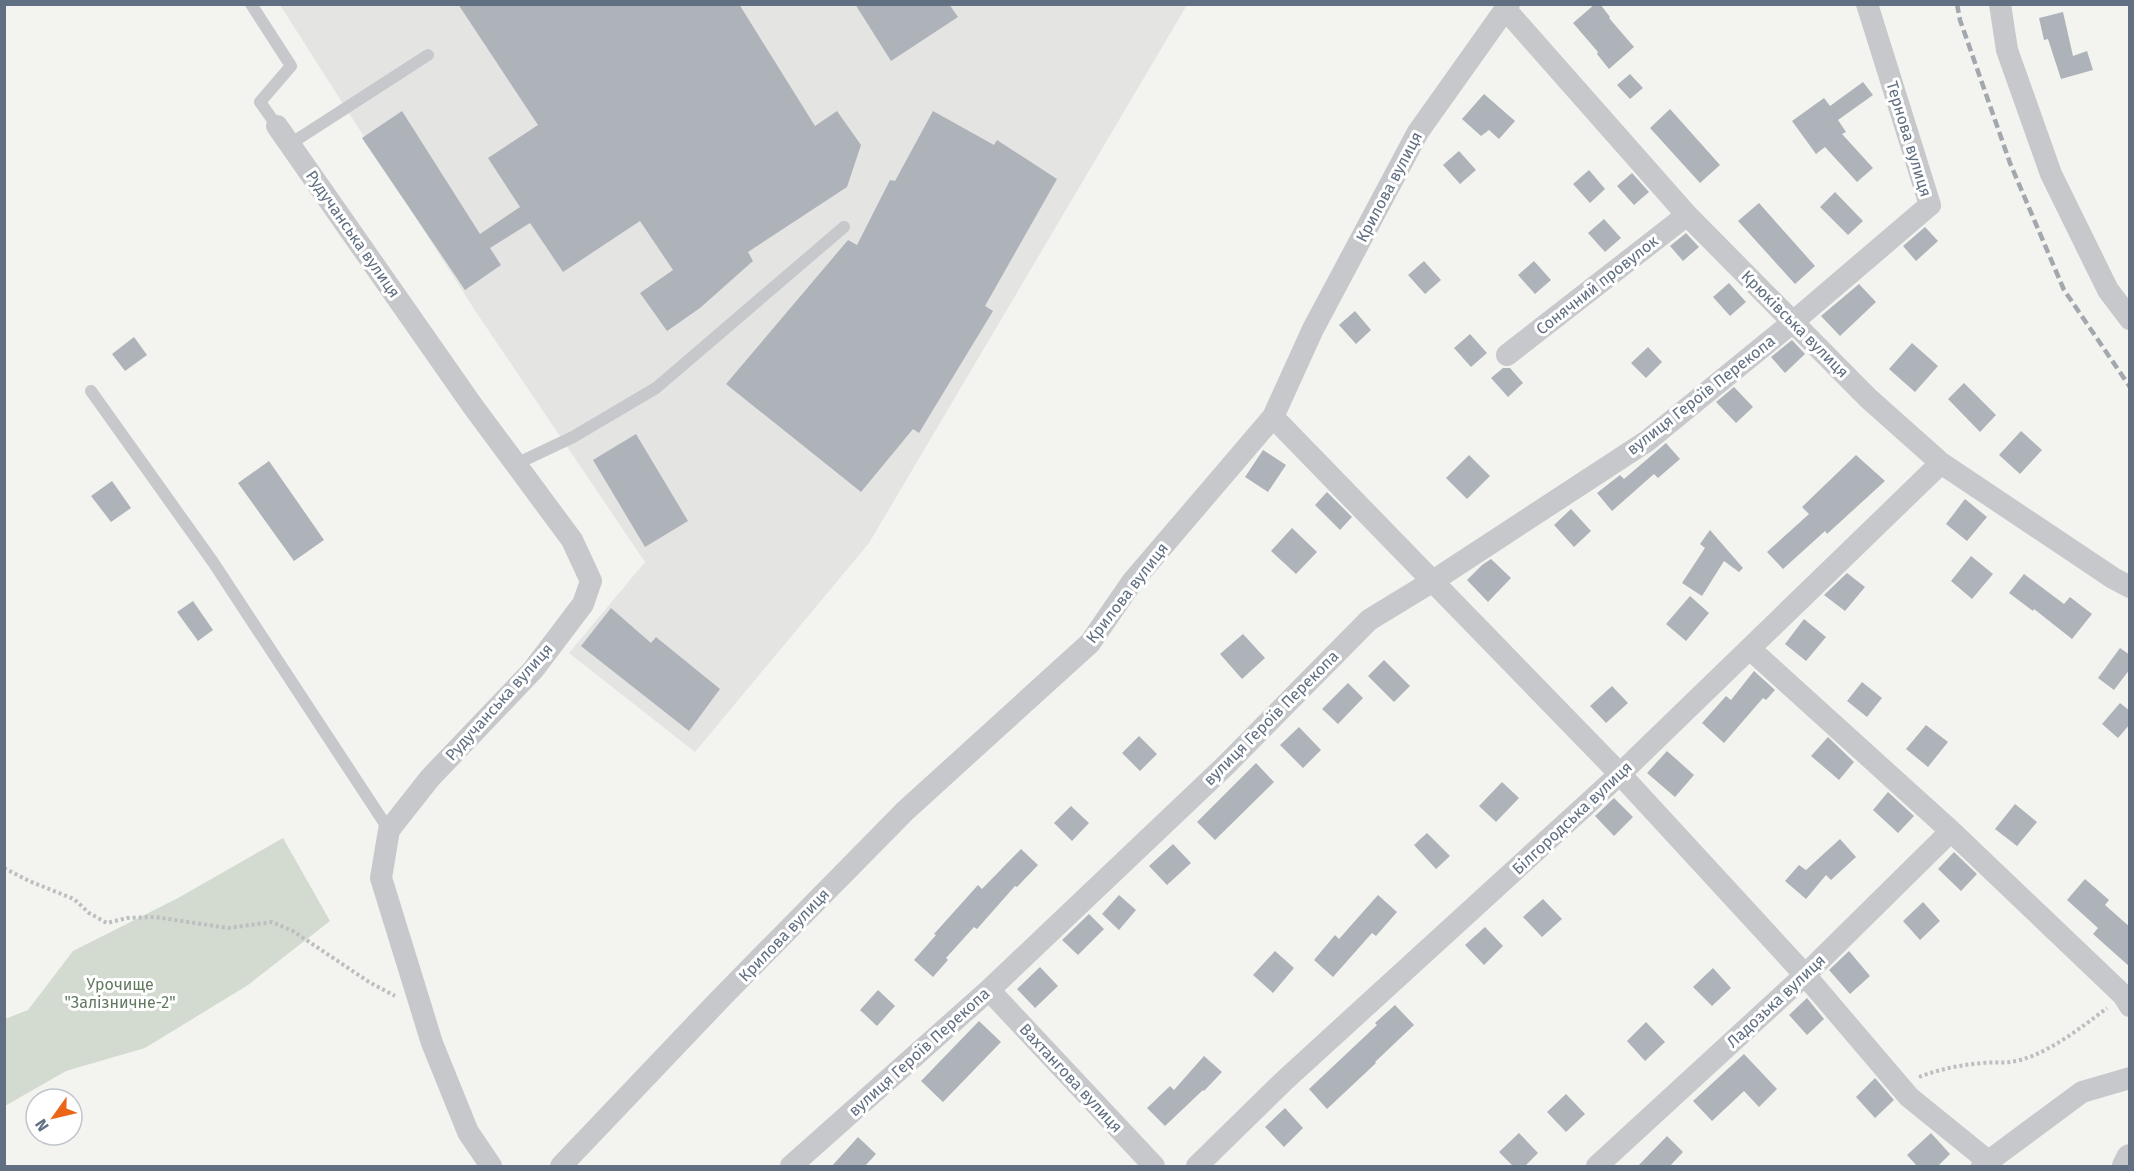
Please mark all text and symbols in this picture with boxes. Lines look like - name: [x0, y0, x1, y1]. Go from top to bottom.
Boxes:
- street label: Тернова вулиця: [1882, 79, 1936, 199]
- street label: Крилова вулиця: [1352, 129, 1426, 245]
- street label: Рудучанська вулиця: [302, 167, 404, 301]
- street label: Сонячний провулок: [1532, 231, 1662, 339]
- street label: Крюківська вулиця: [1737, 266, 1853, 382]
- street label: вулиця Героїв Перекопа: [1623, 331, 1779, 459]
- street label: Крилова вулиця: [1082, 539, 1172, 647]
- street label: Рудучанська вулиця: [441, 639, 557, 765]
- street label: вулиця Героїв Перекопа: [1200, 647, 1342, 789]
- street label: Білгородська вулиця: [1508, 758, 1636, 878]
- street label: Крилова вулиця: [735, 884, 833, 986]
- street label: Ладозька вулиця: [1723, 950, 1829, 1052]
- park label: Урочище "Залізничне-2": [64, 975, 176, 1012]
- street label: вулиця Героїв Перекопа: [845, 984, 993, 1120]
- street label: Вахтангова вулиця: [1016, 1020, 1126, 1136]
- north arrow: [24, 1087, 84, 1147]
- text: N: [31, 1115, 53, 1135]

